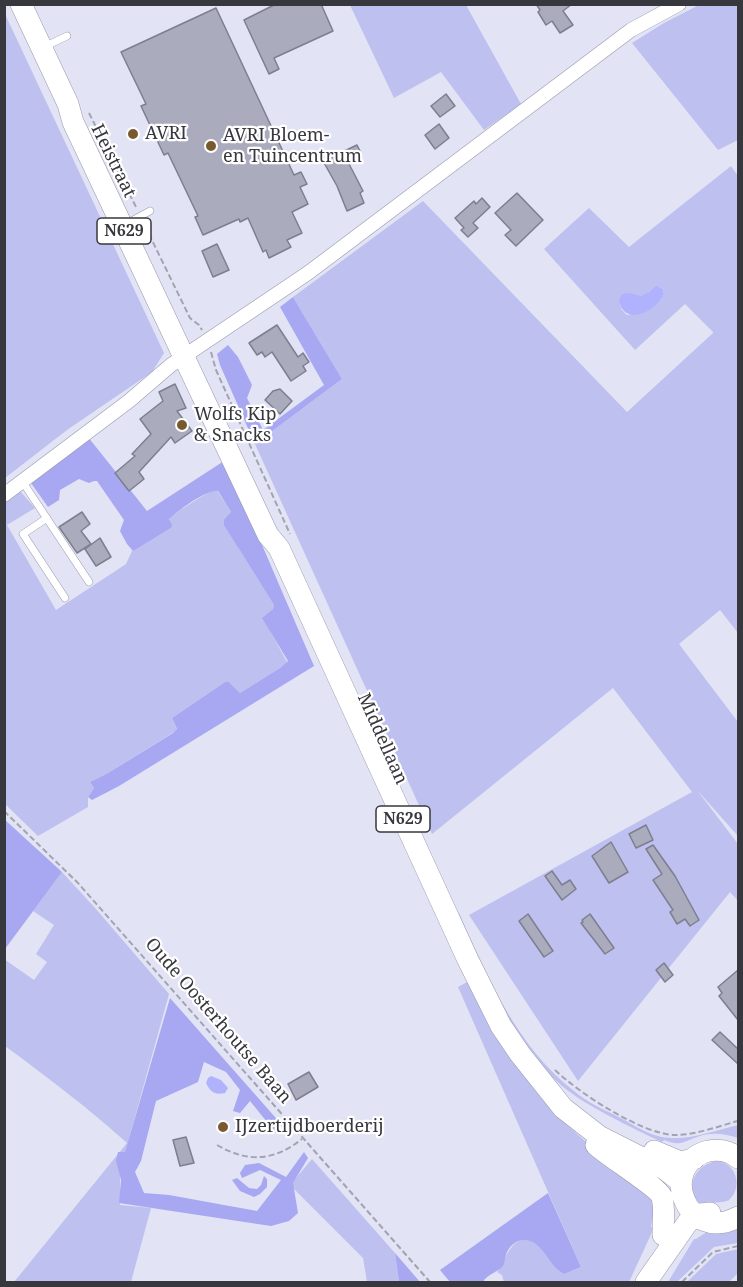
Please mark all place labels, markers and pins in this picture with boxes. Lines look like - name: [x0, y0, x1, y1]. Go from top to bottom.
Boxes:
- place label: AVRI: [145, 123, 187, 145]
- place label: AVRI Bloem- en Tuincentrum: [223, 125, 362, 168]
- marker: AVRI: [126, 127, 140, 141]
- marker: AVRI Bloem- en Tuincentrum: [204, 139, 218, 153]
- place label: Wolfs Kip & Snacks: [194, 404, 277, 446]
- marker: Wolfs Kip & Snacks: [175, 418, 189, 432]
- place label: IJzertijdboerderij: [235, 1116, 384, 1138]
- marker: IJzertijdboerderij: [216, 1120, 230, 1134]

